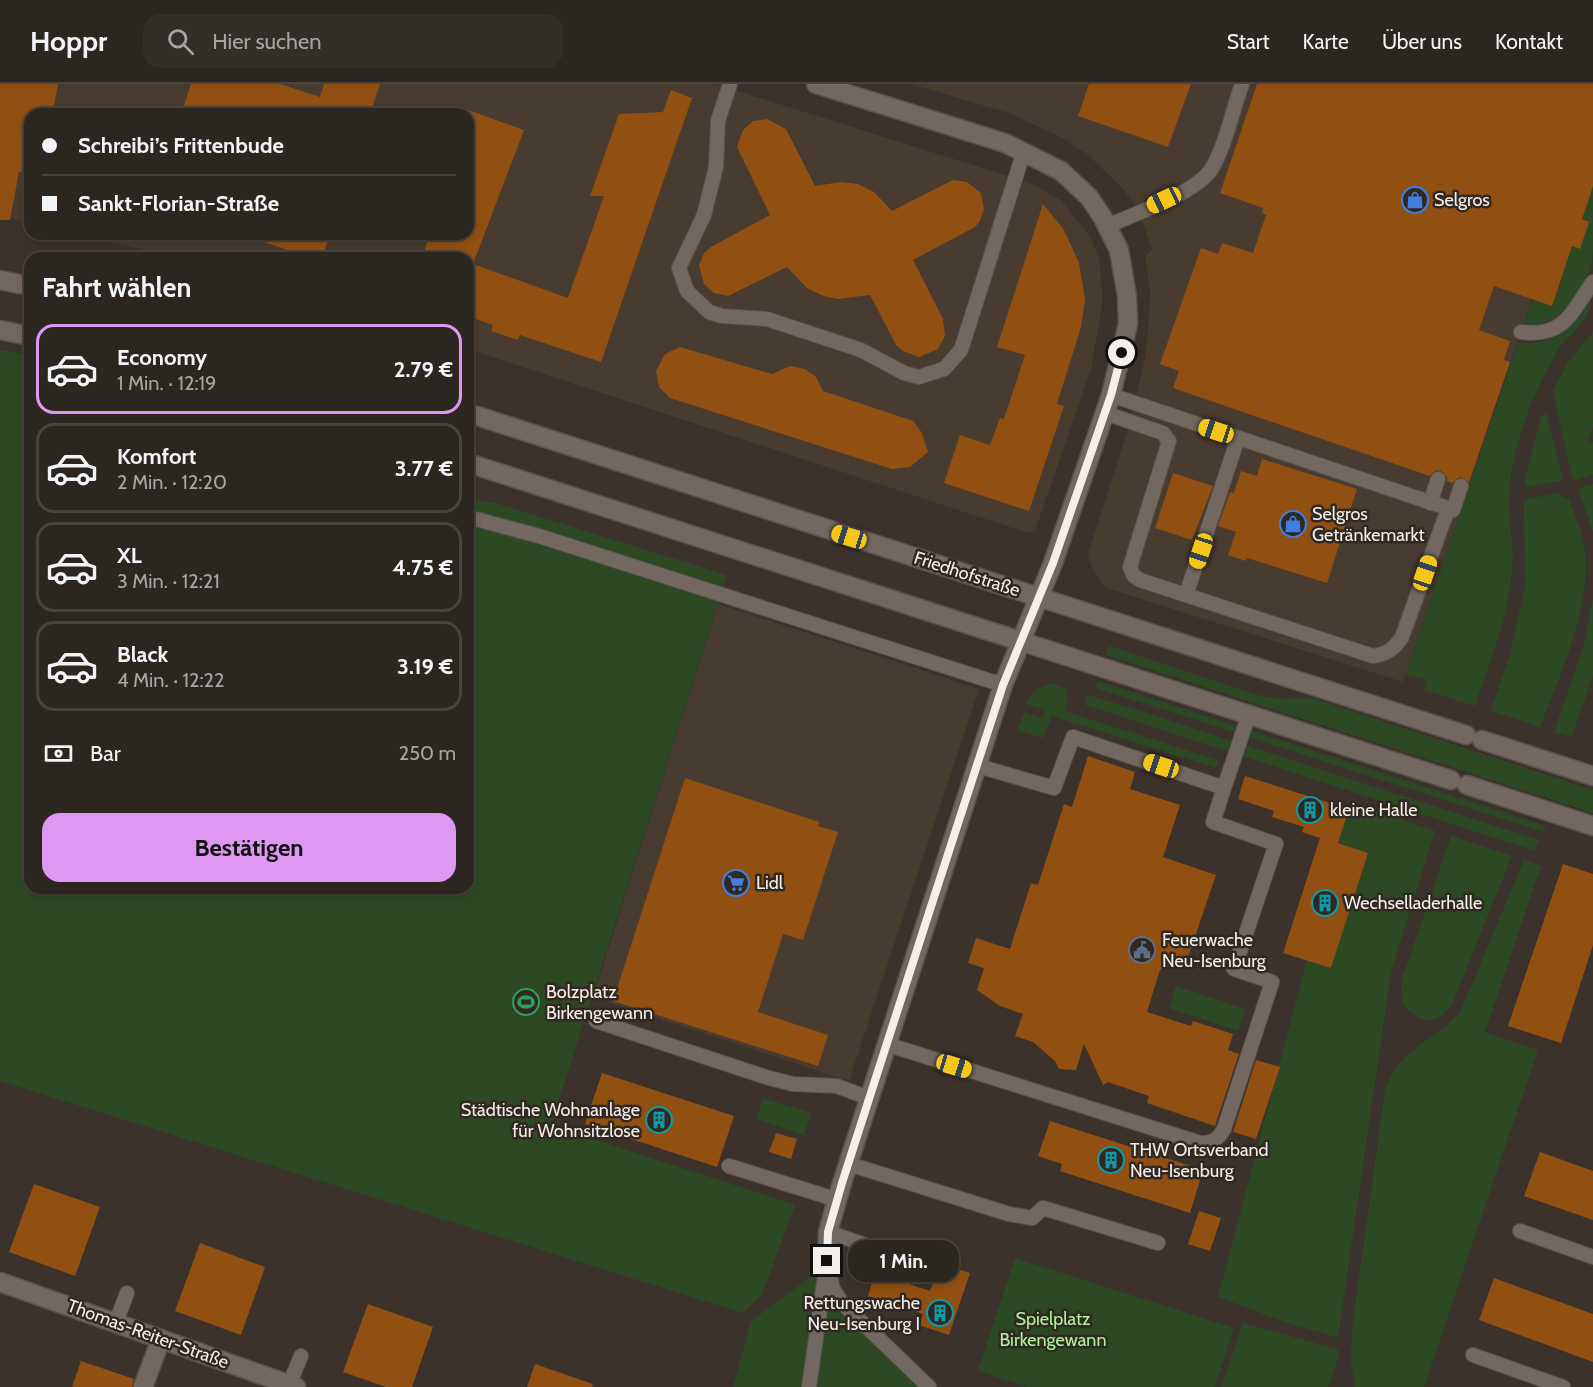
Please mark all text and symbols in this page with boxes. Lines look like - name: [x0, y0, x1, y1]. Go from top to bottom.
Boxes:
- search box: [143, 14, 563, 68]
- text: Hoppr: [30, 24, 107, 58]
- icon: search: [164, 25, 197, 58]
- text: Hier suchen: [212, 28, 322, 55]
- text: Start: [1227, 29, 1270, 54]
- text: Karte: [1303, 29, 1349, 54]
- text: Über uns: [1382, 29, 1462, 54]
- text: Kontakt: [1495, 29, 1563, 54]
- text: Schreibi’s Frittenbude: [78, 132, 284, 159]
- car: [1144, 184, 1184, 216]
- shop icon: Selgros: [1400, 185, 1430, 215]
- place label: Selgros: [1434, 189, 1490, 211]
- text: Sankt-Florian-Straße: [78, 190, 279, 217]
- text: Fahrt wählen: [42, 271, 191, 304]
- route start: [1108, 339, 1135, 366]
- icon: car: [45, 342, 99, 396]
- text: Economy: [117, 344, 207, 371]
- text: 2.79 €: [394, 356, 453, 383]
- text: 1 Min. · 12:19: [117, 371, 216, 395]
- car: [1196, 417, 1236, 445]
- icon: car: [45, 441, 99, 495]
- text: Komfort: [117, 443, 196, 470]
- text: 3.77 €: [395, 455, 453, 482]
- text: 2 Min. · 12:20: [117, 470, 227, 494]
- place label: Selgros Getränkemarkt: [1312, 503, 1425, 546]
- shop icon: Selgros Getränkemarkt: [1278, 509, 1308, 539]
- car: [829, 523, 869, 551]
- car: [1187, 531, 1215, 571]
- icon: car: [45, 540, 99, 594]
- text: XL: [117, 542, 142, 569]
- street label: Friedhofstraße: [911, 547, 1023, 601]
- car: [1411, 553, 1439, 593]
- text: 4.75 €: [392, 554, 453, 581]
- text: 3 Min. · 12:21: [117, 569, 220, 593]
- icon: car: [45, 639, 99, 693]
- text: Black: [117, 641, 168, 668]
- text: 3.19 €: [397, 653, 453, 680]
- text: 4 Min. · 12:22: [117, 668, 225, 692]
- icon: cash: [42, 737, 75, 770]
- text: Bar: [90, 740, 121, 767]
- text: 250 m: [399, 741, 456, 765]
- car: [1141, 752, 1181, 780]
- building icon: kleine Halle: [1295, 795, 1325, 825]
- place label: kleine Halle: [1330, 799, 1417, 821]
- button: Bestätigen: [42, 813, 456, 882]
- supermarket icon: Lidl: [721, 868, 751, 898]
- place label: Lidl: [756, 872, 784, 894]
- building icon: Wechselladerhalle: [1310, 888, 1340, 918]
- place label: Wechselladerhalle: [1344, 892, 1482, 914]
- place label: Feuerwache Neu-Isenburg: [1162, 929, 1267, 972]
- public building icon: Feuerwache Neu-Isenburg: [1127, 935, 1157, 965]
- place label: Bolzplatz Birkengewann: [546, 981, 653, 1024]
- sports icon: Bolzplatz Birkengewann: [511, 987, 541, 1017]
- car: [934, 1052, 974, 1080]
- place label: Städtische Wohnanlage für Wohnsitzlose: [461, 1099, 640, 1142]
- building icon: Städtische Wohnanlage für Wohnsitzlose: [644, 1105, 674, 1135]
- place label: THW Ortsverband Neu-Isenburg: [1130, 1139, 1269, 1182]
- building icon: THW Ortsverband Neu-Isenburg: [1096, 1145, 1126, 1175]
- callout: 1 Min.: [848, 1240, 959, 1282]
- route end: [813, 1247, 840, 1274]
- text: 1 Min.: [879, 1249, 928, 1273]
- place label: Rettungswache Neu-Isenburg I: [803, 1292, 920, 1335]
- street label: Thomas-Reiter-Straße: [64, 1295, 232, 1373]
- building icon: Rettungswache Neu-Isenburg I: [925, 1298, 955, 1328]
- park label: Spielplatz Birkengewann: [999, 1308, 1107, 1351]

